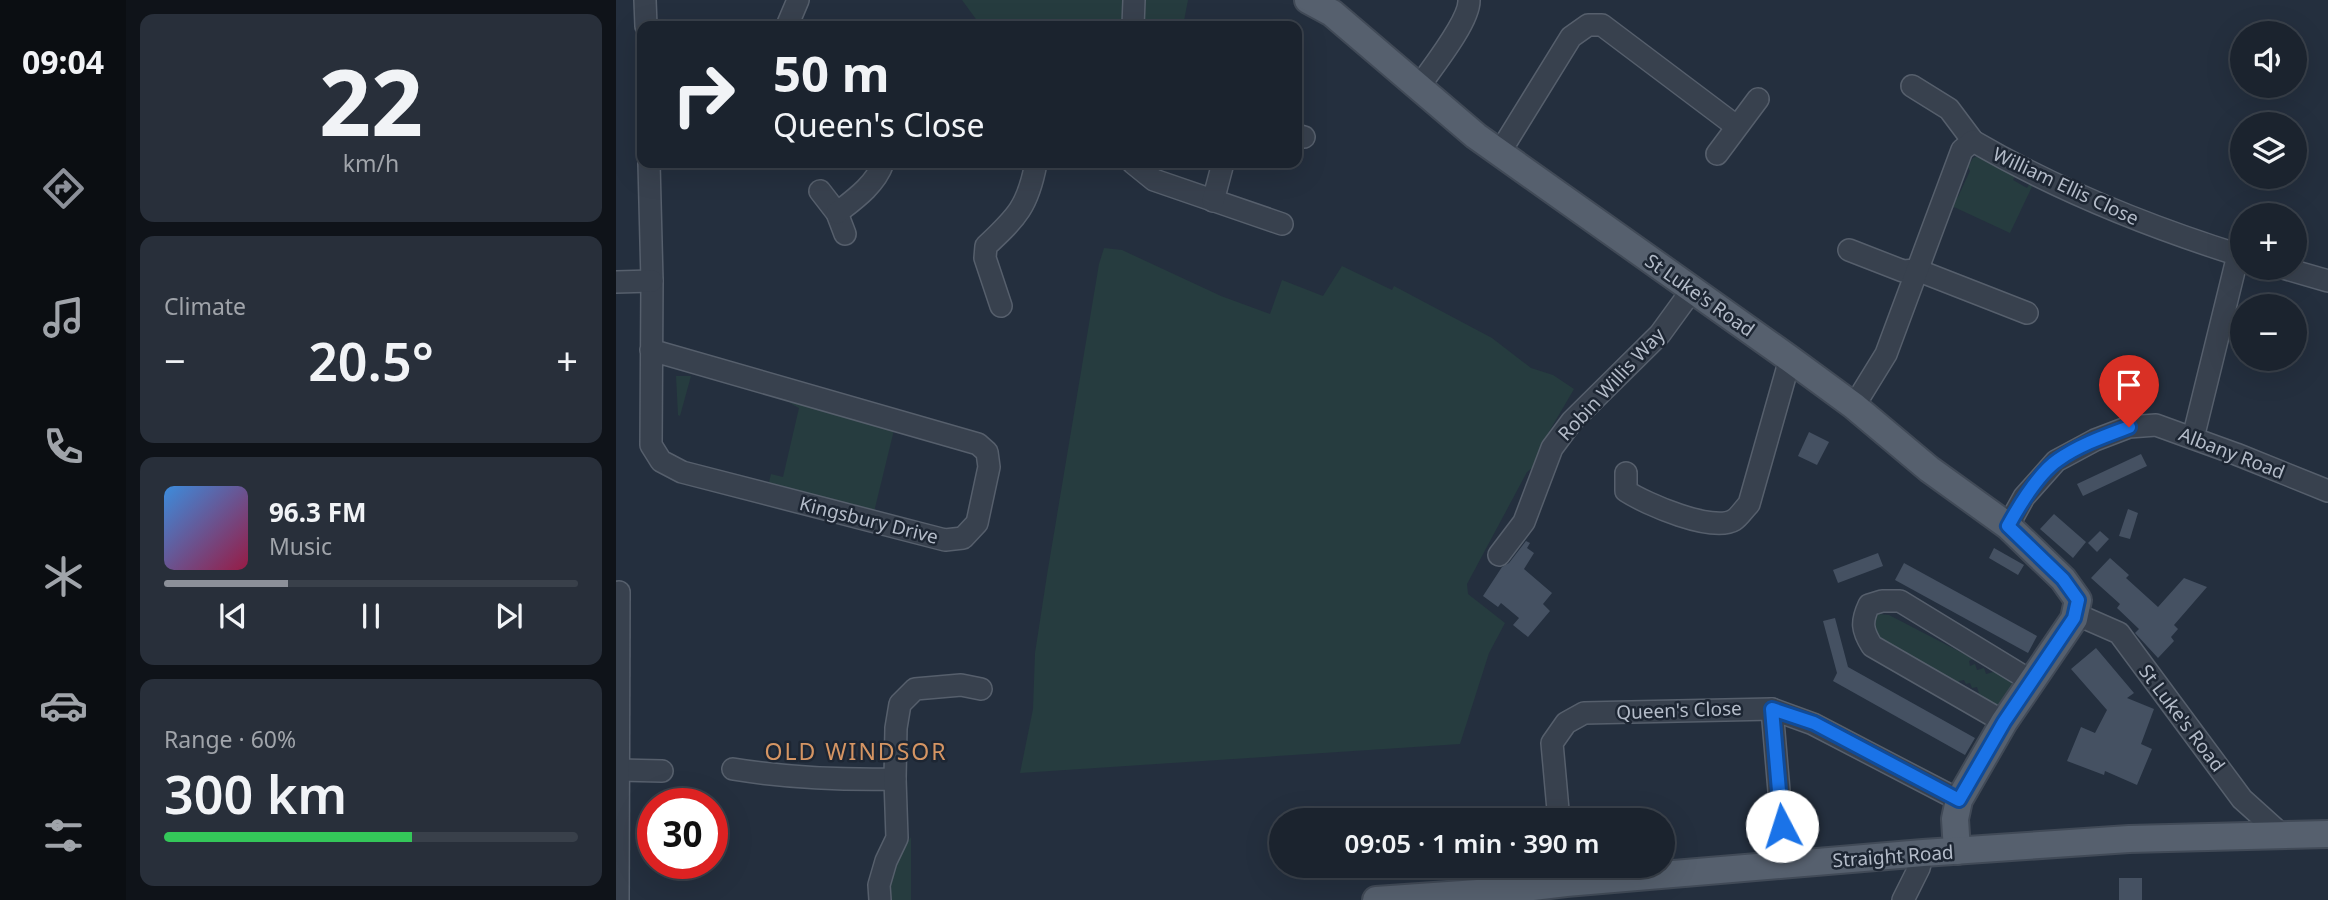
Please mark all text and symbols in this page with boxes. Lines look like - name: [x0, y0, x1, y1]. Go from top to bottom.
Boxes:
- map controls: [2230, 21, 2307, 371]
- button: sound: [2230, 21, 2307, 98]
- text: 22: [319, 39, 423, 163]
- text: 09:04: [22, 40, 104, 83]
- text: 50 m: [773, 40, 890, 106]
- icon: right: [658, 49, 749, 140]
- text: Queen's Close: [773, 103, 984, 146]
- button: layers: [2230, 112, 2307, 189]
- street label: William Ellis Close: [1989, 141, 2143, 231]
- text: km/h: [343, 147, 399, 179]
- icon: directions: [39, 164, 88, 213]
- button: +: [2230, 203, 2307, 280]
- street label: St Luke's Road: [1640, 248, 1760, 342]
- text: Climate: [164, 290, 246, 322]
- icon: music: [39, 293, 88, 342]
- button: −: [2230, 294, 2307, 371]
- street label: Robin Willis Way: [1552, 322, 1670, 446]
- text: 20.5°: [308, 325, 434, 396]
- text: −: [164, 334, 186, 386]
- text: +: [556, 334, 578, 386]
- pin: [2099, 355, 2159, 427]
- icon: arrive: [2110, 366, 2148, 404]
- street label: Albany Road: [2175, 421, 2289, 485]
- icon: phone: [39, 422, 88, 471]
- street label: Kingsbury Drive: [797, 490, 941, 550]
- text: 96.3 FM: [269, 494, 366, 530]
- text: Music: [269, 530, 332, 562]
- icon: climate: [39, 552, 88, 601]
- icon: previous: [214, 597, 252, 635]
- icon: pause: [352, 597, 390, 635]
- icon: next: [490, 597, 528, 635]
- street label: St Luke's Road: [2133, 659, 2231, 777]
- icon: car: [39, 681, 88, 730]
- street label: Queen's Close: [1616, 695, 1742, 725]
- text: Range · 60%: [164, 723, 296, 755]
- district label: OLD WINDSOR: [764, 735, 948, 767]
- text: 300 km: [164, 758, 347, 829]
- speed limit sign: 30: [637, 788, 728, 879]
- position arrow: [1745, 789, 1819, 863]
- icon: filters: [39, 811, 88, 860]
- text: 09:05 · 1 min · 390 m: [1345, 825, 1599, 861]
- street label: Straight Road: [1832, 839, 1954, 873]

